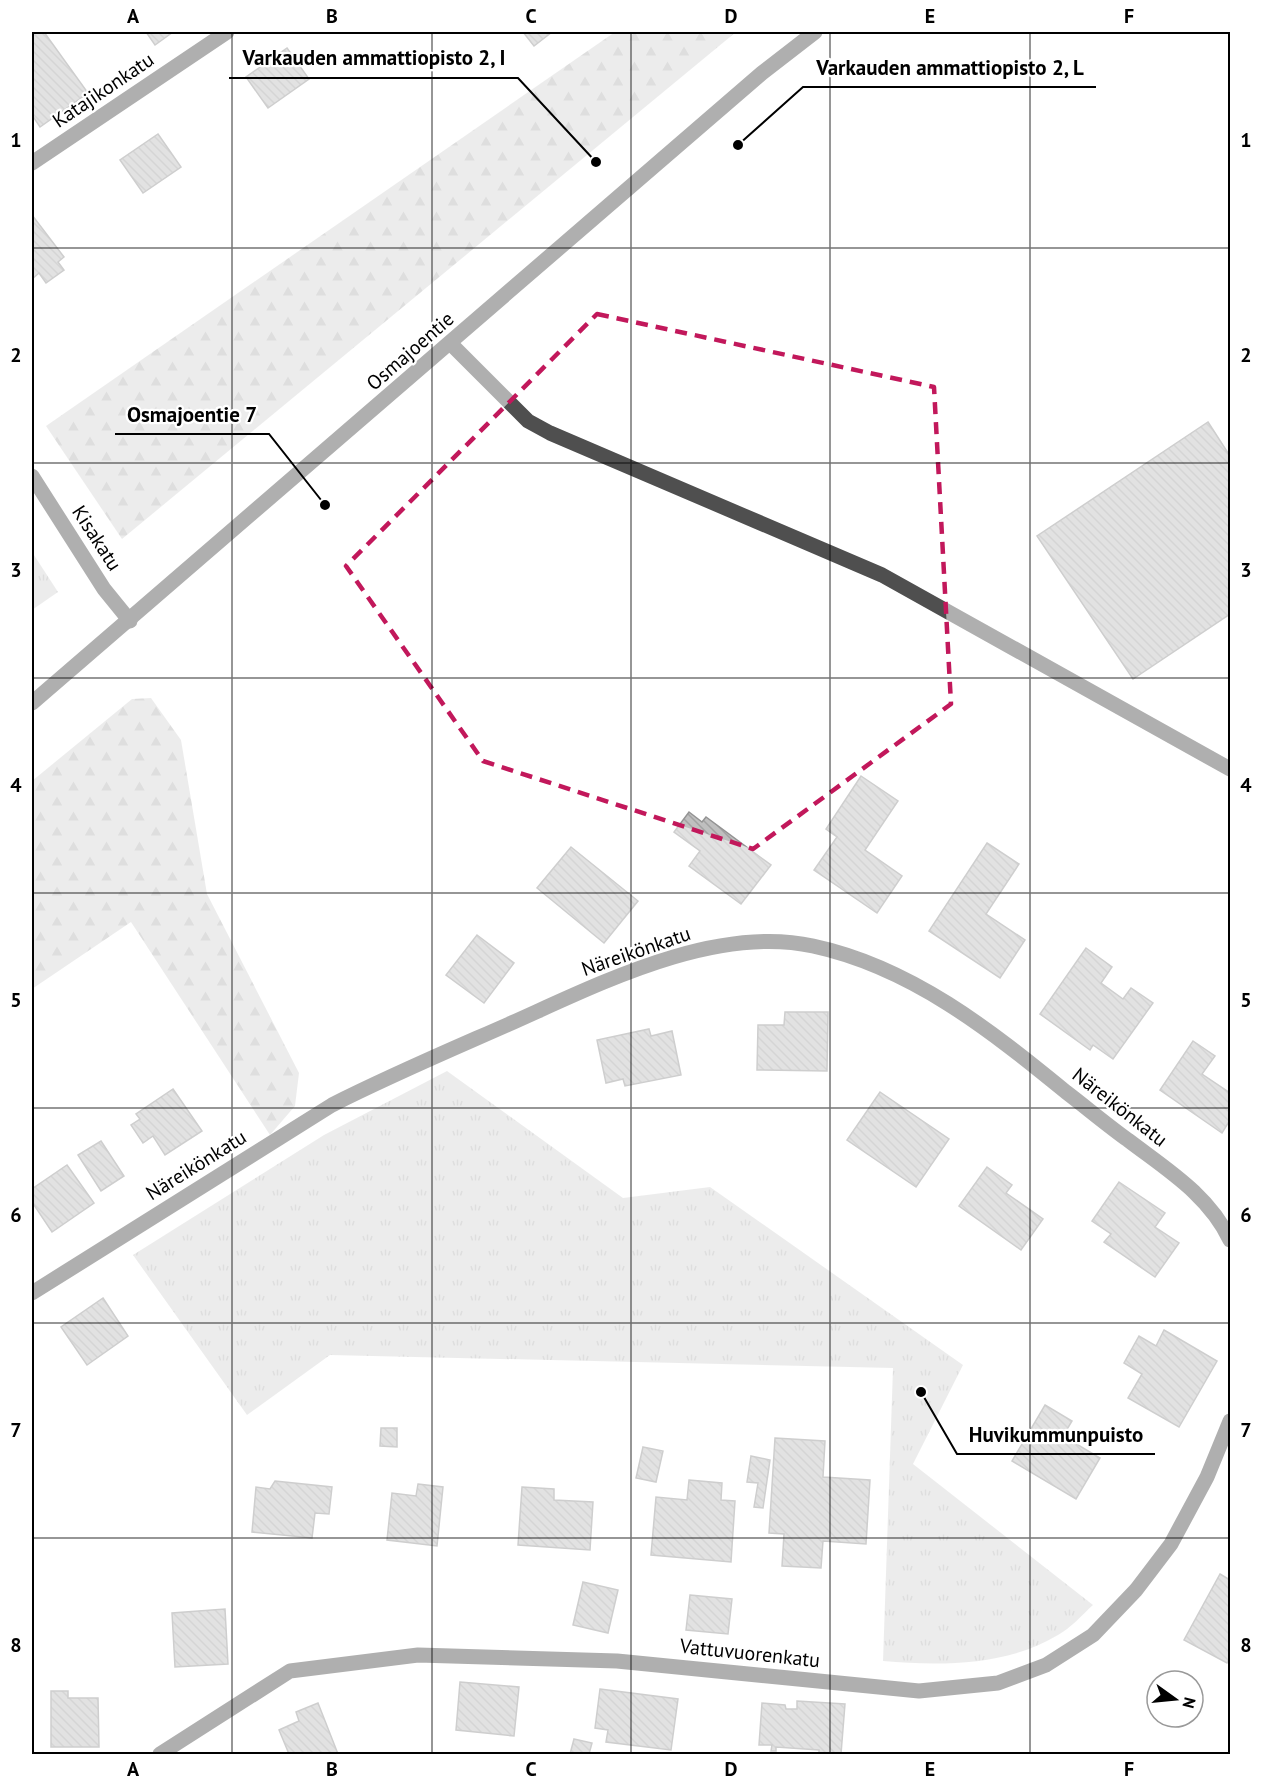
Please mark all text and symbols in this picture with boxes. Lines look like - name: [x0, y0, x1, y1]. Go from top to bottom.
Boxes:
- text: A: [127, 3, 140, 29]
- text: B: [326, 3, 338, 29]
- text: C: [525, 3, 537, 29]
- text: D: [725, 3, 738, 29]
- text: E: [925, 3, 935, 29]
- text: F: [1124, 3, 1134, 29]
- callout: Varkauden ammattiopisto 2, I: [229, 39, 518, 78]
- text: Varkauden ammattiopisto 2, I: [242, 44, 505, 71]
- street label: Katajikonkatu: [47, 47, 159, 133]
- callout: Varkauden ammattiopisto 2, L: [803, 48, 1096, 87]
- text: Varkauden ammattiopisto 2, L: [815, 54, 1084, 81]
- text: 1: [10, 127, 22, 153]
- text: 1: [1240, 127, 1252, 153]
- street label: Osmajoentie: [361, 306, 459, 396]
- text: 2: [10, 342, 22, 368]
- text: 2: [1240, 342, 1252, 368]
- callout: Osmajoentie 7: [115, 395, 269, 434]
- text: Osmajoentie 7: [127, 401, 257, 428]
- street label: Kisakatu: [66, 500, 128, 576]
- text: 3: [10, 557, 22, 583]
- text: 3: [1240, 557, 1252, 583]
- text: 4: [10, 772, 22, 798]
- text: 4: [1240, 772, 1252, 798]
- street label: Näreikönkatu: [578, 920, 694, 982]
- text: 5: [10, 987, 22, 1013]
- text: 5: [1240, 987, 1252, 1013]
- street label: Näreikönkatu: [1067, 1062, 1173, 1152]
- street label: Näreikönkatu: [141, 1124, 251, 1206]
- text: 6: [10, 1202, 22, 1228]
- text: 6: [1240, 1202, 1252, 1228]
- callout: Huvikummunpuisto: [957, 1415, 1155, 1454]
- text: 7: [10, 1417, 22, 1443]
- text: 7: [1240, 1417, 1252, 1443]
- text: Huvikummunpuisto: [969, 1421, 1143, 1448]
- text: 8: [10, 1632, 22, 1658]
- text: 8: [1240, 1632, 1252, 1658]
- street label: Vattuvuorenkatu: [678, 1633, 821, 1673]
- north arrow: [1145, 1669, 1205, 1729]
- text: N: [1178, 1695, 1201, 1711]
- text: A: [127, 1756, 140, 1782]
- text: B: [326, 1756, 338, 1782]
- text: C: [525, 1756, 537, 1782]
- text: D: [725, 1756, 738, 1782]
- text: E: [925, 1756, 935, 1782]
- text: F: [1124, 1756, 1134, 1782]

